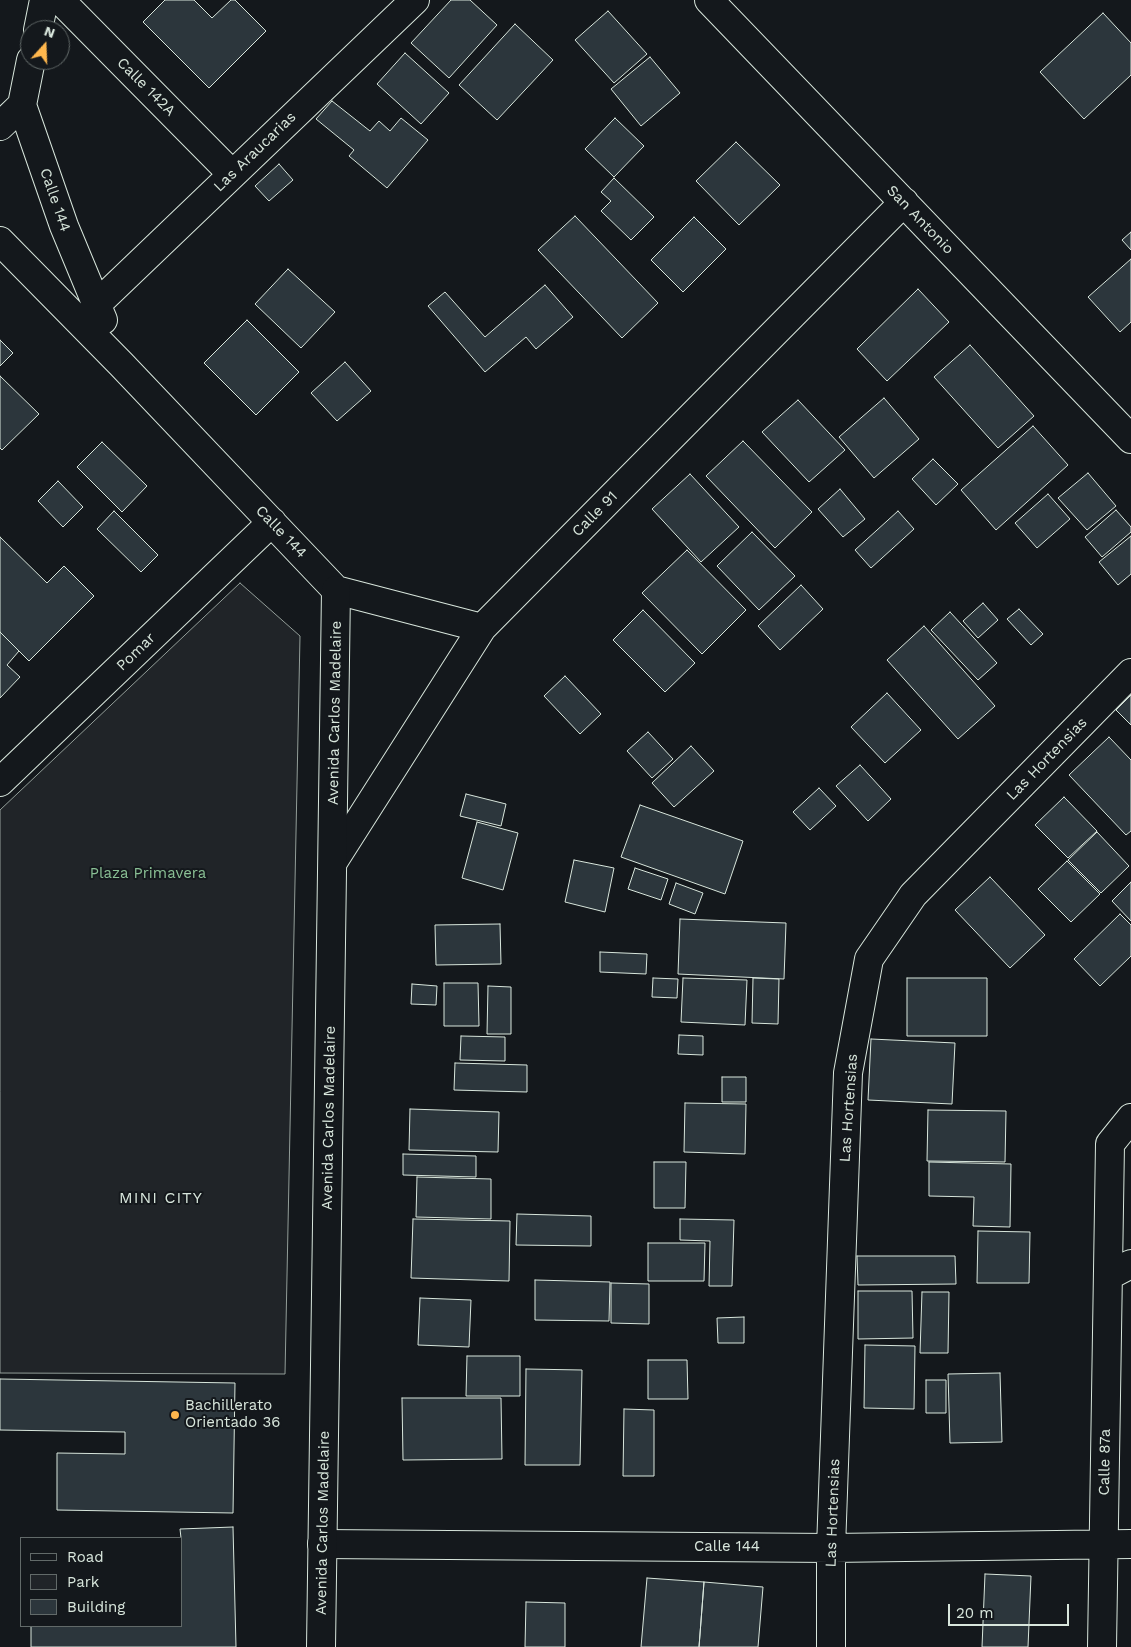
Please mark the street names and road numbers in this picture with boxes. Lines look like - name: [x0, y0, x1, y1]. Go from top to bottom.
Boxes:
- street label: Calle 142A: [113, 54, 179, 120]
- street label: Las Araucarias: [210, 108, 300, 196]
- street label: Calle 144: [36, 166, 74, 234]
- street label: San Antonio: [883, 182, 957, 258]
- street label: Calle 91: [569, 488, 621, 540]
- street label: Calle 144: [252, 502, 310, 562]
- street label: Avenida Carlos Madelaire: [324, 621, 346, 805]
- street label: Pomar: [113, 629, 159, 675]
- street label: Las Hortensias: [1003, 714, 1091, 804]
- street label: Avenida Carlos Madelaire: [318, 1026, 340, 1210]
- street label: Las Hortensias: [836, 1053, 862, 1163]
- street label: Calle 87a: [1095, 1428, 1115, 1496]
- street label: Avenida Carlos Madelaire: [312, 1431, 334, 1615]
- street label: Las Hortensias: [822, 1458, 844, 1568]
- street label: Calle 144: [694, 1538, 760, 1556]

